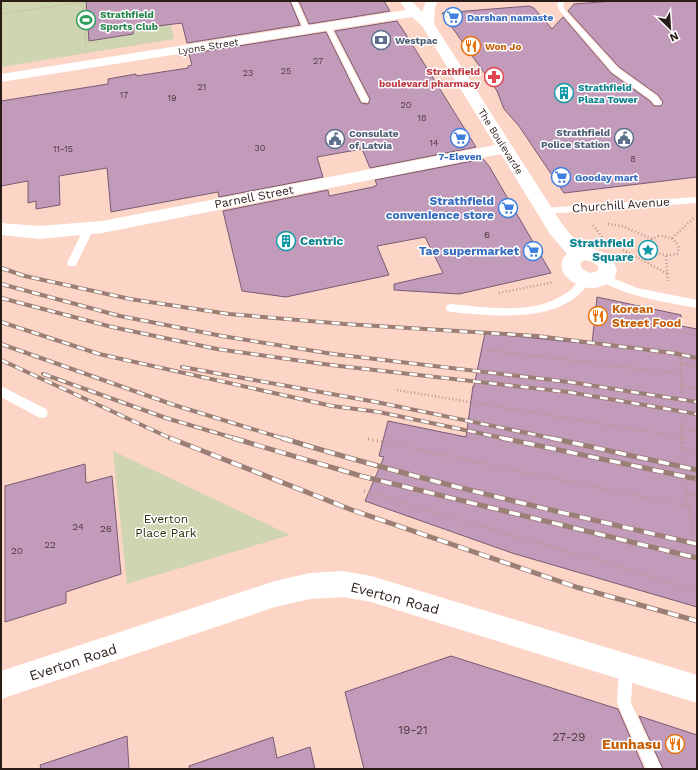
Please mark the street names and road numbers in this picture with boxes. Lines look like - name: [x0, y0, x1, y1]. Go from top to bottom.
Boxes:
- street label: Lyons Street: [177, 36, 240, 57]
- street label: The Boulevarde: [476, 106, 525, 176]
- street label: Parnell Street: [213, 182, 295, 212]
- street label: Churchill Avenue: [572, 195, 670, 215]
- street label: Everton Road: [349, 578, 441, 618]
- street label: Everton Road: [27, 640, 119, 684]

